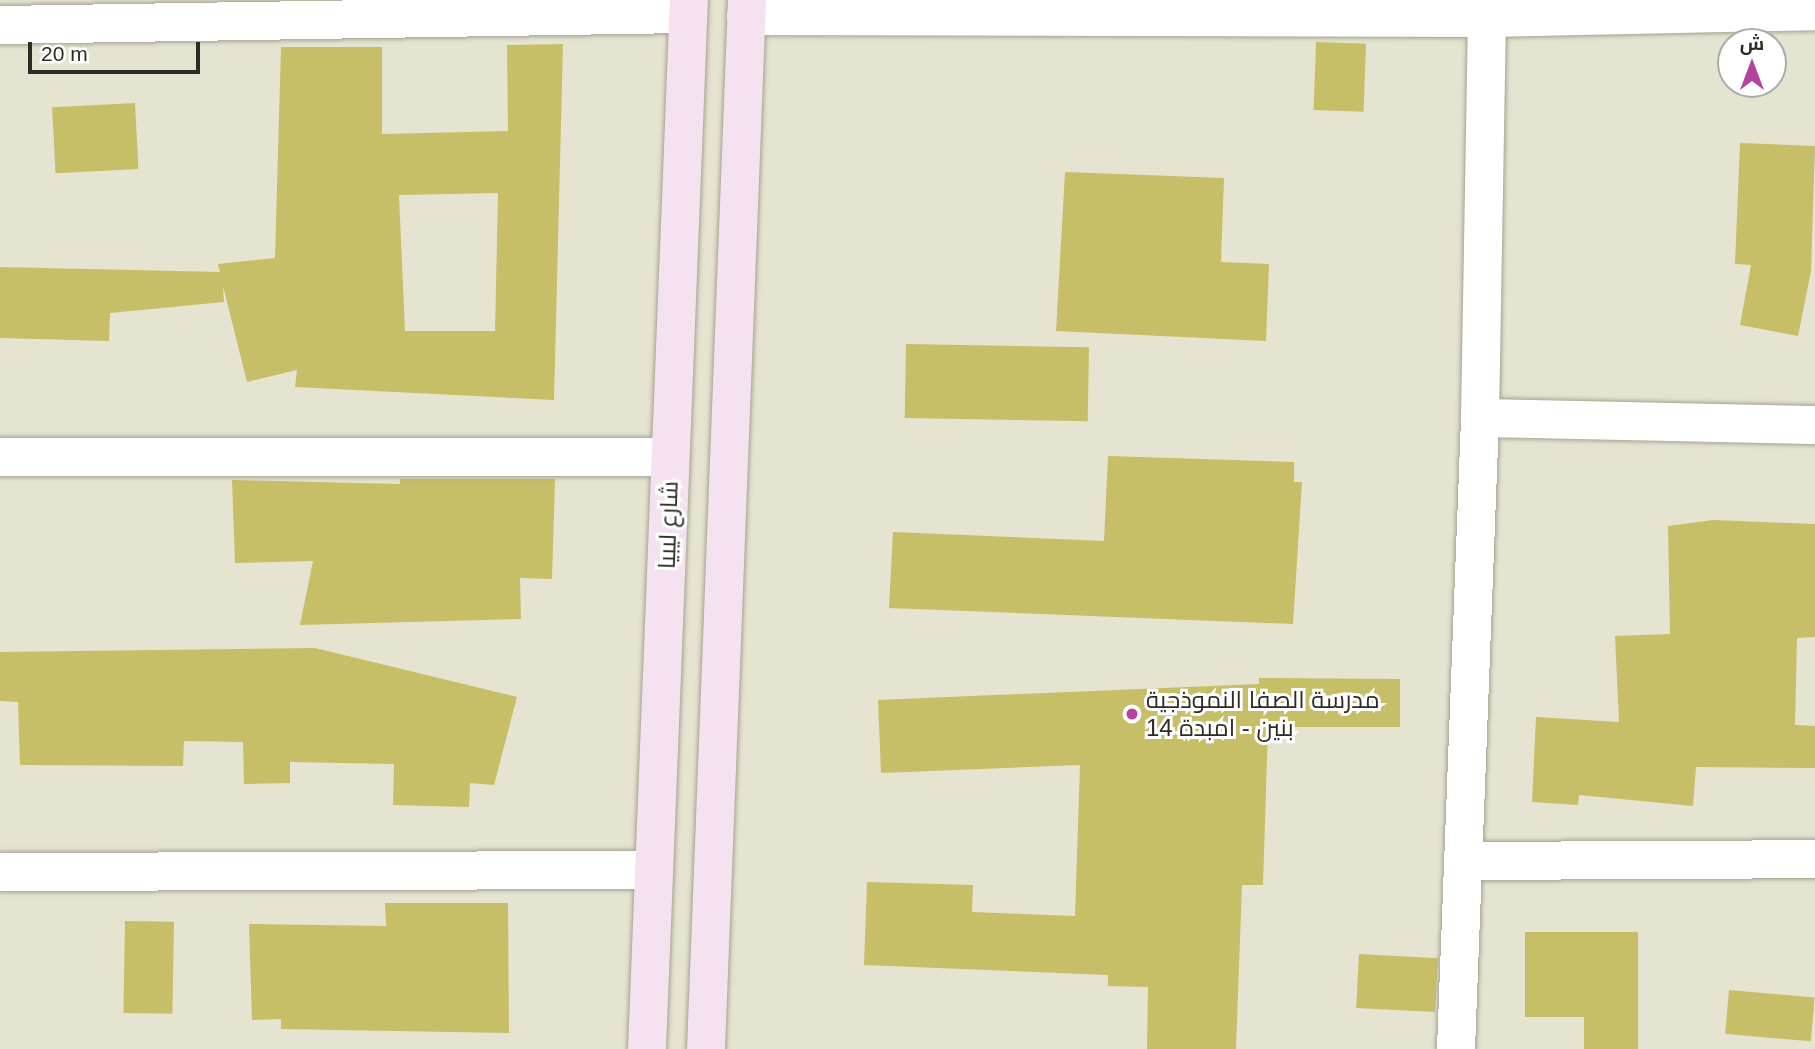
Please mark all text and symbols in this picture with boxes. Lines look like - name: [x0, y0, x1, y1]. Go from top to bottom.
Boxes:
- scale bar: [32, 28, 203, 72]
- north arrow: [1717, 28, 1787, 98]
- text: ش: [1740, 33, 1764, 54]
- text: 20 m: [41, 42, 88, 65]
- street label: شارع ليبيا: [652, 481, 684, 569]
- place label: مدرسة الصفا النموذجية بنين - امبدة 14: [1146, 686, 1380, 742]
- marker: مدرسة الصفا النموذجية بنين - امبدة 14: [1124, 706, 1140, 722]

